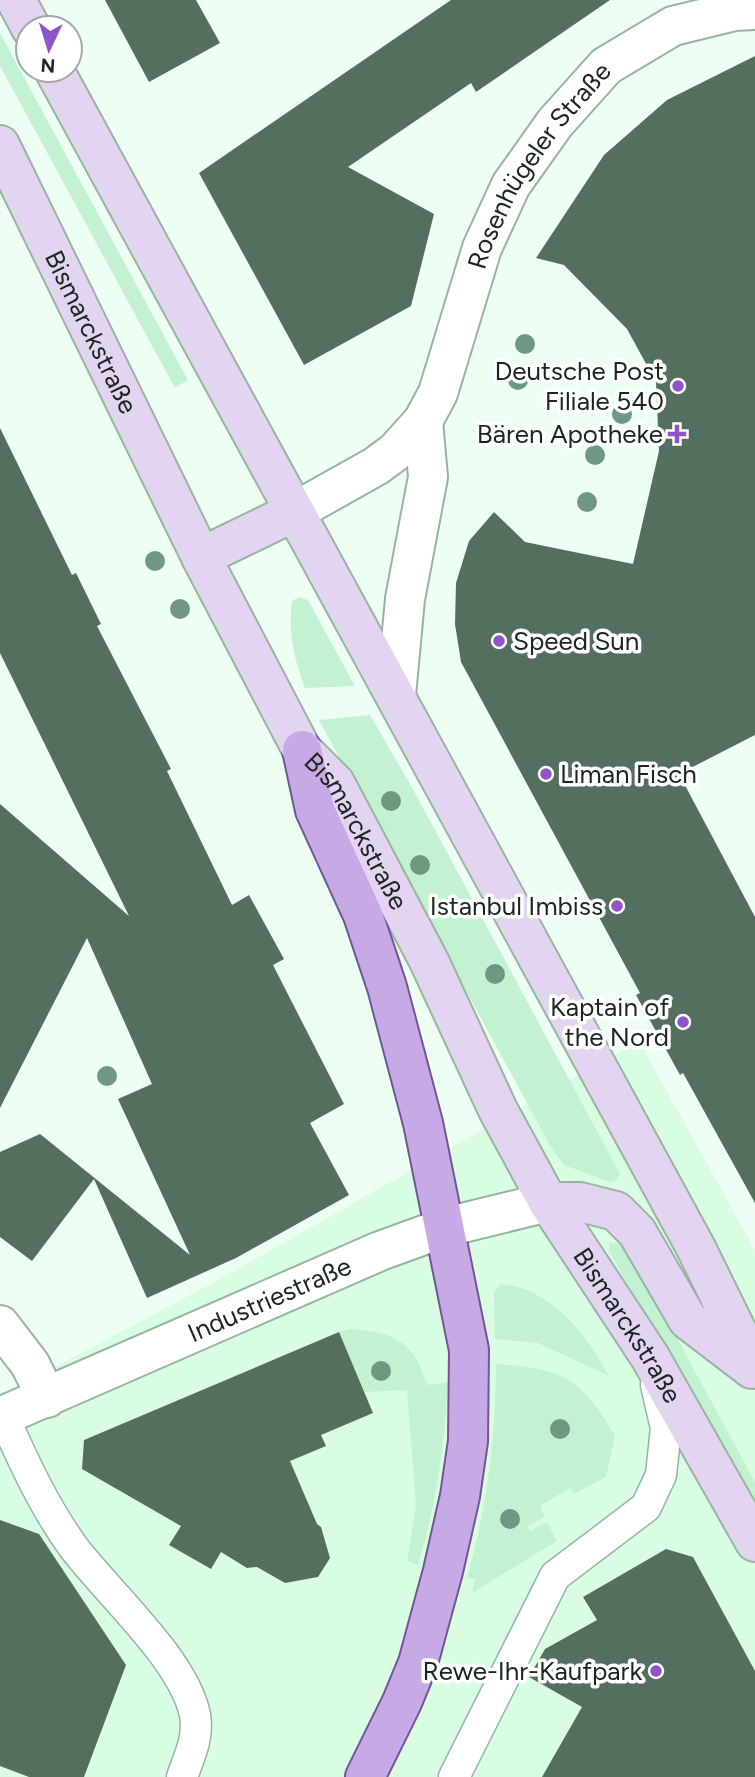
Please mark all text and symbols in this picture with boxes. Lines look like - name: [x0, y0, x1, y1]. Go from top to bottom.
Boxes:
- north arrow: [14, 14, 84, 84]
- text: N: [40, 53, 56, 77]
- street label: Rosenhügeler Straße: [461, 56, 618, 273]
- street label: Bismarckstraße: [38, 245, 145, 419]
- place label: Deutsche Post Filiale 540: [494, 355, 664, 417]
- marker: Deutsche Post Filiale 540: [670, 378, 686, 394]
- place label: Bären Apotheke: [477, 418, 663, 450]
- marker: Bären Apotheke: [669, 426, 685, 442]
- place label: Speed Sun: [513, 625, 639, 657]
- marker: Speed Sun: [491, 633, 507, 649]
- street label: Bismarckstraße: [298, 746, 415, 915]
- place label: Liman Fisch: [560, 758, 697, 790]
- marker: Liman Fisch: [538, 766, 554, 782]
- place label: Istanbul Imbiss: [430, 890, 603, 922]
- marker: Istanbul Imbiss: [609, 898, 625, 914]
- place label: Kaptain of the Nord: [550, 991, 669, 1053]
- marker: Kaptain of the Nord: [675, 1014, 691, 1030]
- street label: Bismarckstraße: [566, 1242, 689, 1409]
- street label: Industriestraße: [183, 1250, 356, 1349]
- place label: Rewe-Ihr-Kaufpark: [423, 1655, 642, 1687]
- marker: Rewe-Ihr-Kaufpark: [648, 1663, 664, 1679]

